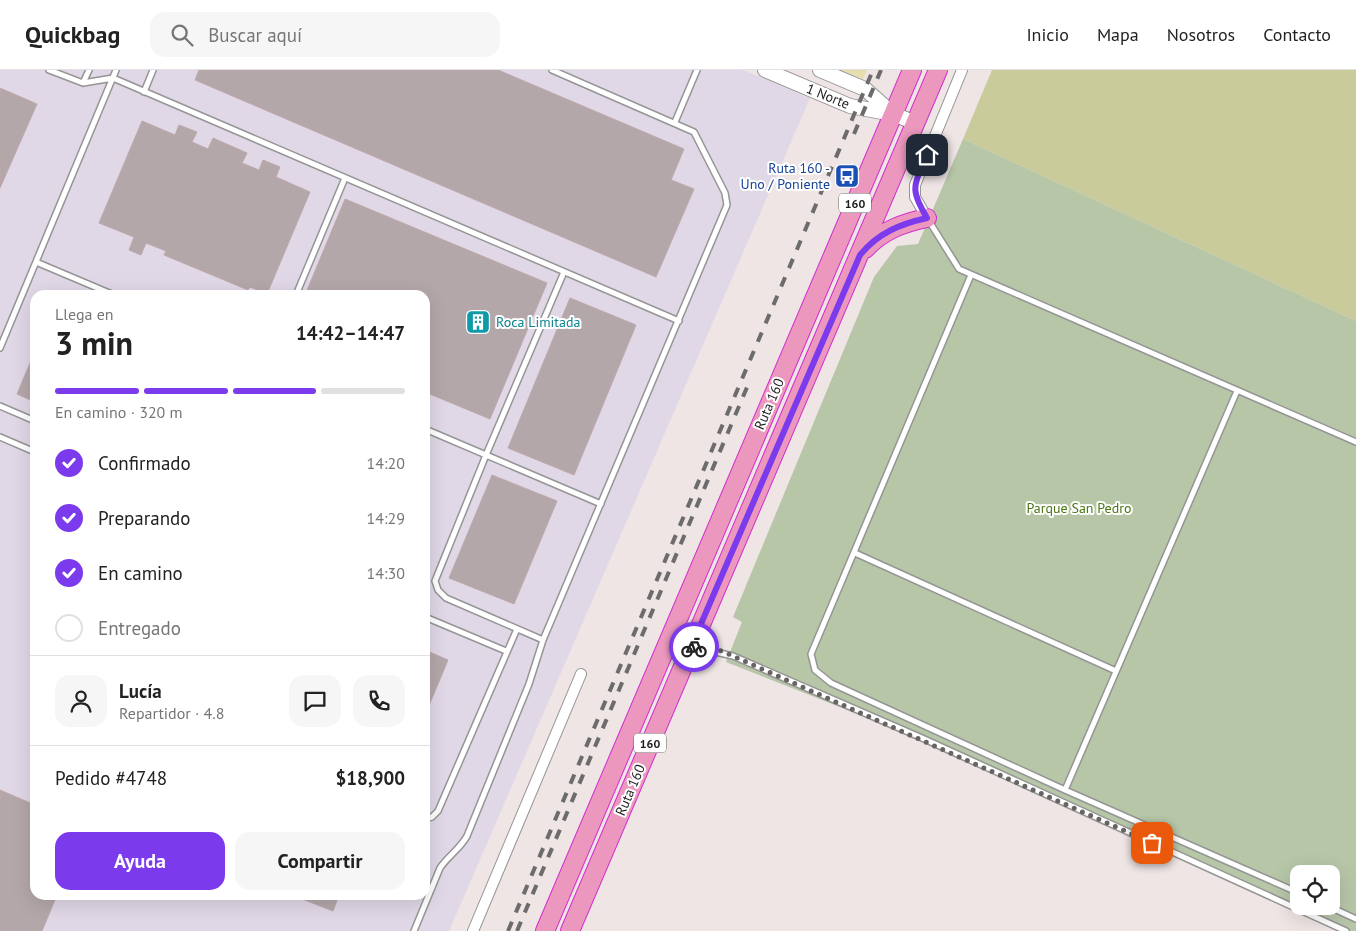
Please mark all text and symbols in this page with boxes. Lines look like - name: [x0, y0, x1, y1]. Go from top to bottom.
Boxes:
- search box: [150, 12, 500, 57]
- text: Quickbag: [25, 19, 120, 50]
- icon: search: [168, 21, 196, 49]
- text: Buscar aquí: [208, 23, 302, 47]
- text: Inicio: [1026, 23, 1069, 46]
- text: Mapa: [1097, 23, 1139, 46]
- text: Nosotros: [1167, 23, 1235, 46]
- text: Contacto: [1263, 23, 1331, 46]
- street label: 1 Norte: [804, 79, 852, 113]
- pin: [906, 134, 948, 176]
- icon: home: [913, 141, 941, 169]
- place label: Ruta 160 - Uno / Poniente: [741, 159, 830, 193]
- bus stop icon: Ruta 160 - Uno / Poniente: [834, 163, 860, 189]
- road number: 160: [839, 194, 871, 212]
- text: Llega en: [55, 304, 114, 324]
- building icon: Roca Limitada: [465, 309, 491, 335]
- place label: Roca Limitada: [496, 313, 580, 331]
- text: 14:42–14:47: [296, 321, 405, 345]
- text: 3 min: [55, 322, 133, 364]
- street label: Ruta 160: [750, 375, 788, 432]
- text: En camino · 320 m: [55, 402, 183, 422]
- icon: check: [55, 449, 83, 477]
- text: Confirmado: [98, 451, 191, 475]
- text: 14:20: [367, 453, 405, 473]
- park label: Parque San Pedro: [1027, 499, 1131, 517]
- icon: check: [55, 504, 83, 532]
- text: Preparando: [98, 506, 190, 530]
- text: 14:29: [367, 508, 405, 528]
- icon: check: [55, 559, 83, 587]
- text: En camino: [98, 561, 183, 585]
- text: 14:30: [367, 563, 405, 583]
- text: Entregado: [98, 616, 181, 640]
- courier: [669, 622, 719, 672]
- icon: bike: [680, 633, 708, 661]
- button: person: [55, 675, 107, 727]
- button: chat: [289, 675, 341, 727]
- button: phone: [353, 675, 405, 727]
- text: Lucía: [119, 679, 162, 703]
- text: Repartidor · 4.8: [119, 703, 224, 723]
- road number: 160: [634, 734, 666, 752]
- street label: Ruta 160: [611, 761, 649, 818]
- text: Pedido #4748: [55, 766, 167, 790]
- text: $18,900: [336, 766, 405, 790]
- pin: [1131, 822, 1173, 864]
- icon: bag: [1138, 829, 1166, 857]
- button: Ayuda: [55, 832, 225, 890]
- button: Compartir: [235, 832, 405, 890]
- map controls: [1290, 865, 1340, 915]
- button: locate: [1290, 865, 1340, 915]

